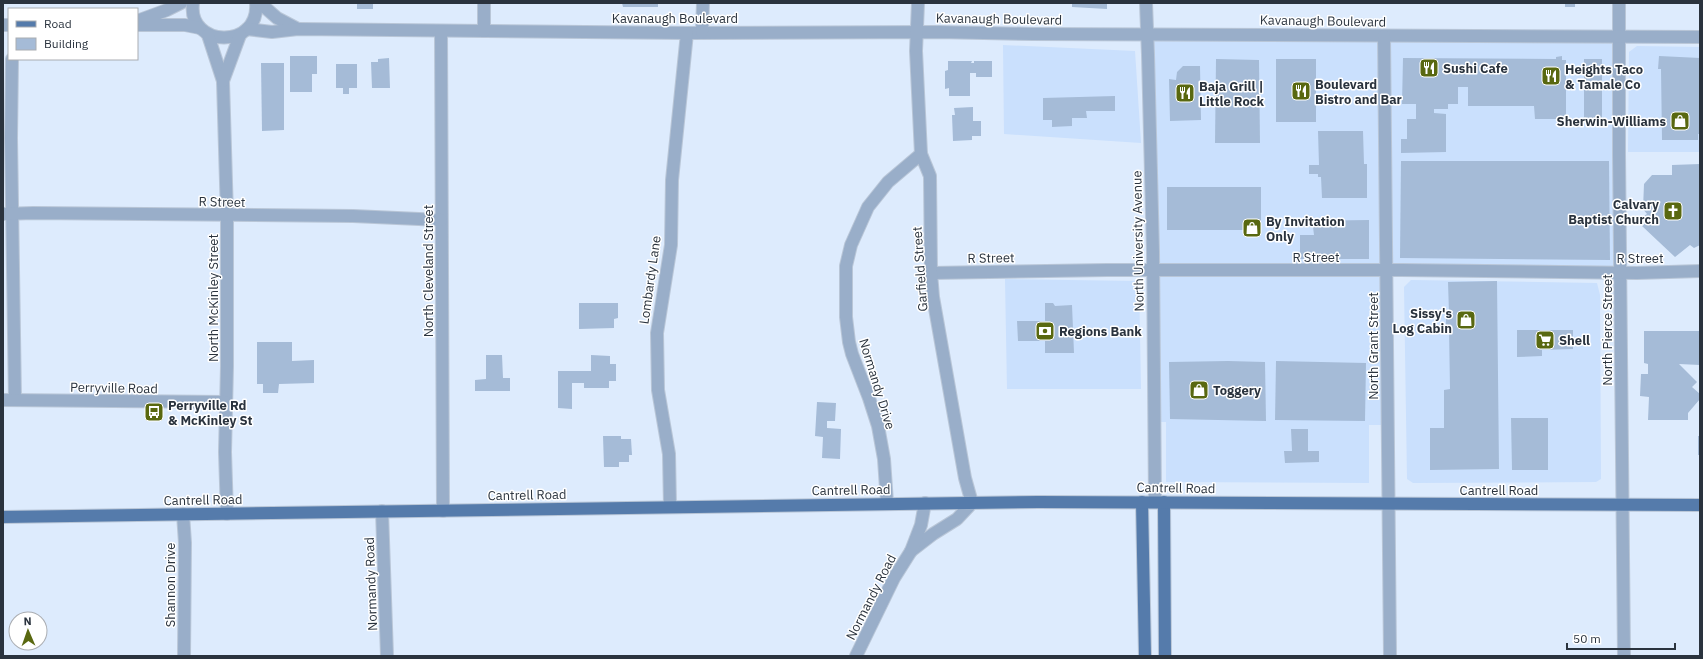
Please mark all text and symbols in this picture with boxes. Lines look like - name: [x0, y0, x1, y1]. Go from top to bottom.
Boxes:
- legend: [8, 8, 138, 60]
- street label: Kavanaugh Boulevard: [936, 9, 1062, 29]
- street label: Kavanaugh Boulevard: [612, 10, 738, 27]
- street label: Kavanaugh Boulevard: [1260, 11, 1386, 31]
- text: Road: [44, 16, 72, 31]
- text: Building: [44, 36, 89, 51]
- restaurant icon: Sushi Cafe: [1418, 57, 1440, 79]
- place label: Sushi Cafe: [1443, 60, 1508, 77]
- place label: Heights Taco & Tamale Co: [1565, 61, 1643, 93]
- restaurant icon: Heights Taco & Tamale Co: [1540, 65, 1562, 87]
- place label: Boulevard Bistro and Bar: [1315, 76, 1402, 108]
- place label: Baja Grill | Little Rock: [1199, 78, 1264, 110]
- restaurant icon: Boulevard Bistro and Bar: [1290, 80, 1312, 102]
- restaurant icon: Baja Grill | Little Rock: [1174, 82, 1196, 104]
- shop icon: Sherwin-Williams: [1669, 110, 1691, 132]
- place label: Sherwin-Williams: [1557, 113, 1666, 130]
- street label: North University Avenue: [1128, 170, 1148, 312]
- street label: R Street: [198, 193, 246, 211]
- place label: Calvary Baptist Church: [1568, 196, 1659, 228]
- church icon: Calvary Baptist Church: [1662, 200, 1684, 222]
- street label: North Cleveland Street: [420, 205, 437, 337]
- place label: By Invitation Only: [1266, 213, 1345, 245]
- shop icon: By Invitation Only: [1241, 217, 1263, 239]
- street label: Garfield Street: [909, 226, 931, 312]
- street label: North McKinley Street: [205, 234, 222, 362]
- street label: Lombardy Lane: [635, 235, 665, 325]
- street label: R Street: [967, 249, 1015, 267]
- street label: R Street: [1292, 249, 1340, 266]
- street label: R Street: [1616, 250, 1664, 267]
- street label: North Pierce Street: [1599, 274, 1616, 386]
- street label: North Grant Street: [1365, 292, 1382, 400]
- place label: Sissy's Log Cabin: [1392, 305, 1452, 337]
- shop icon: Sissy's Log Cabin: [1455, 309, 1477, 331]
- bank icon: Regions Bank: [1034, 320, 1056, 342]
- place label: Regions Bank: [1059, 323, 1142, 340]
- supermarket icon: Shell: [1534, 329, 1556, 351]
- place label: Shell: [1559, 332, 1590, 349]
- street label: Normandy Drive: [855, 336, 899, 432]
- street label: Perryville Road: [70, 379, 158, 397]
- shop icon: Toggery: [1188, 379, 1210, 401]
- place label: Toggery: [1213, 382, 1261, 399]
- place label: Perryville Rd & McKinley St: [168, 397, 253, 429]
- bus stop icon: Perryville Rd & McKinley St: [143, 401, 165, 423]
- street label: Cantrell Road: [1136, 479, 1216, 497]
- street label: Cantrell Road: [811, 481, 891, 499]
- street label: Cantrell Road: [1460, 482, 1538, 499]
- street label: Cantrell Road: [487, 486, 567, 504]
- street label: Cantrell Road: [163, 491, 243, 509]
- street label: Normandy Road: [361, 537, 381, 631]
- street label: Shannon Drive: [162, 543, 179, 627]
- street label: Normandy Road: [842, 551, 900, 643]
- north arrow: [8, 611, 48, 651]
- text: N: [23, 614, 32, 628]
- scale bar: [1567, 625, 1675, 651]
- text: 50 m: [1573, 631, 1601, 646]

